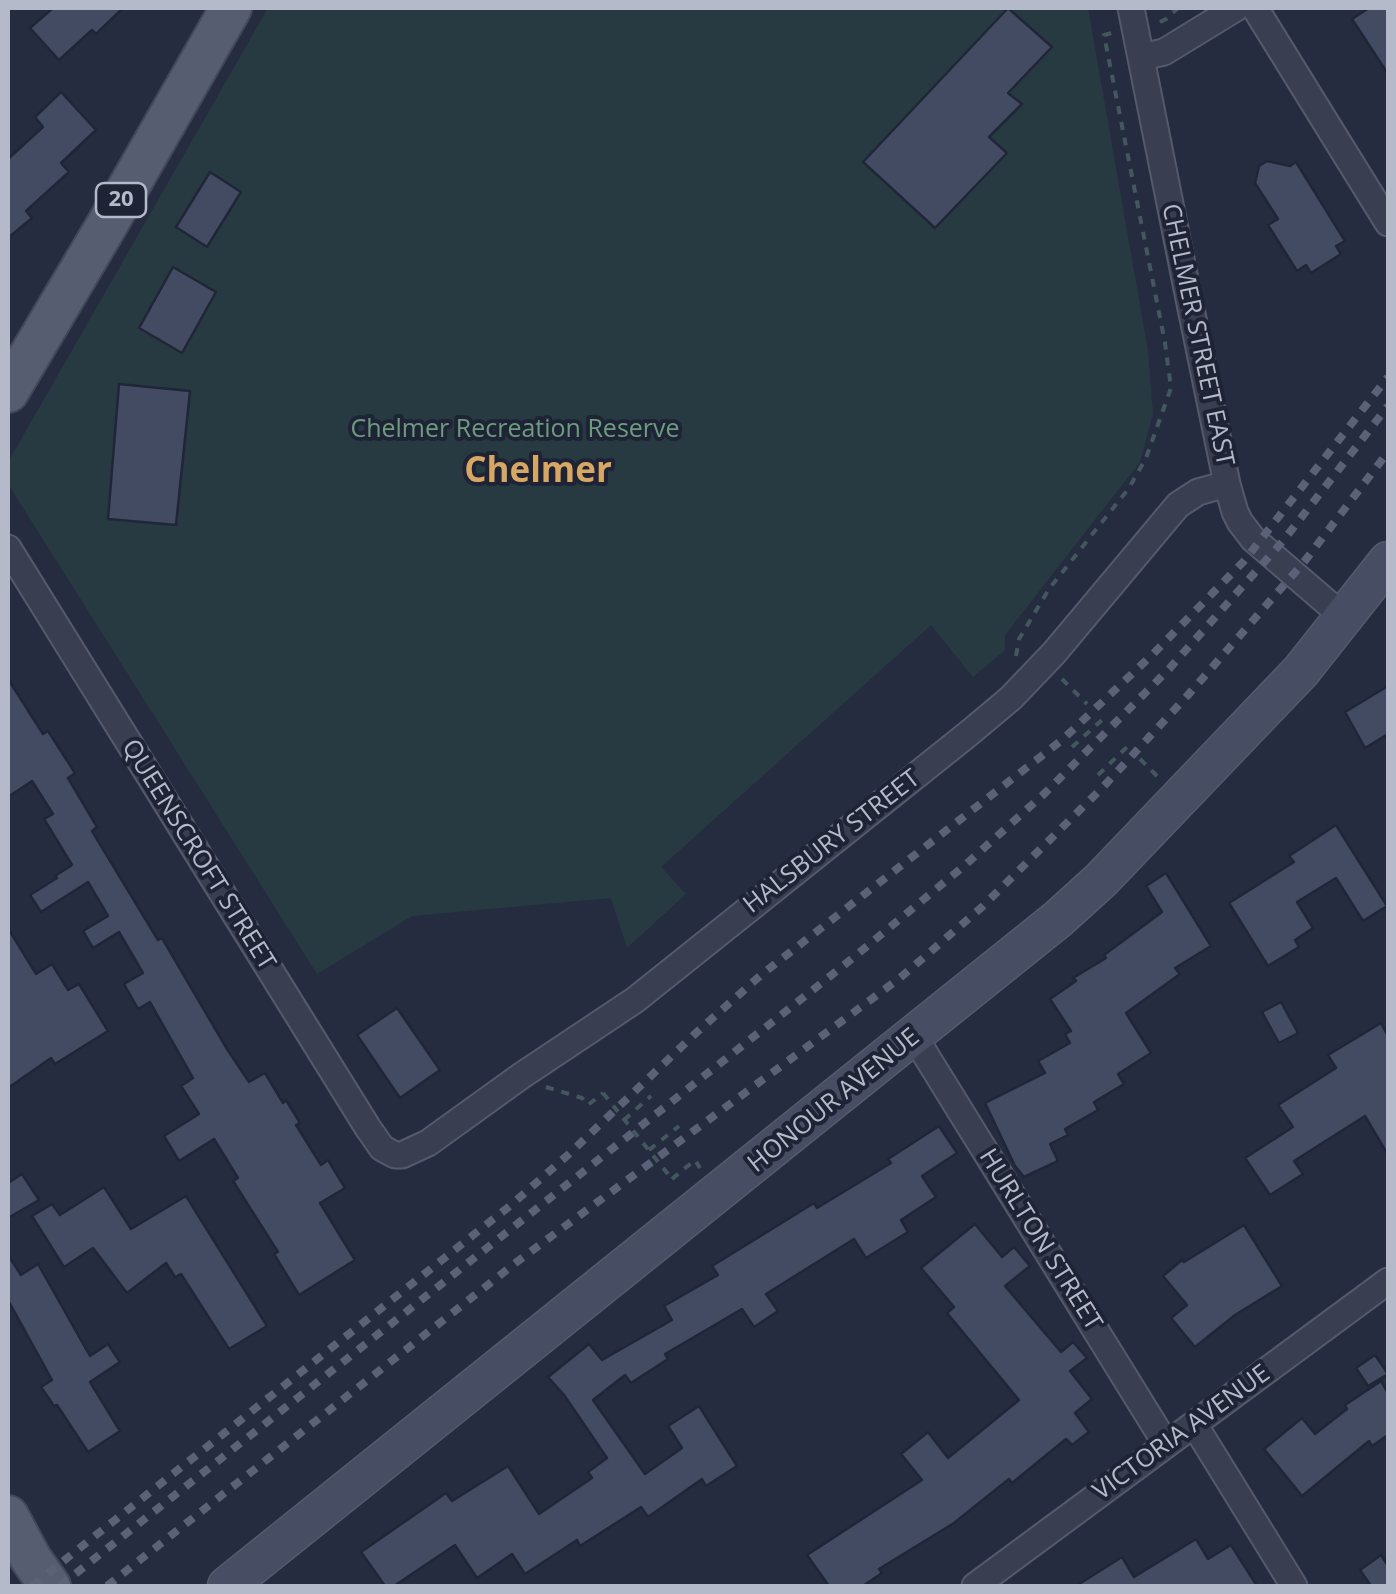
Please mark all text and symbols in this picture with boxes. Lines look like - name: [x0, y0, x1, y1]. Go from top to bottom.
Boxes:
- road number: 20: [96, 183, 146, 217]
- street label: CHELMER STREET EAST: [1155, 201, 1239, 469]
- park label: Chelmer Recreation Reserve: [350, 415, 680, 445]
- district label: Chelmer: [464, 451, 612, 493]
- street label: QUEENSCROFT STREET: [115, 734, 281, 976]
- street label: HALSBURY STREET: [738, 764, 926, 920]
- street label: HONOUR AVENUE: [742, 1023, 926, 1179]
- street label: HURLTON STREET: [972, 1144, 1108, 1336]
- street label: VICTORIA AVENUE: [1088, 1359, 1276, 1507]

